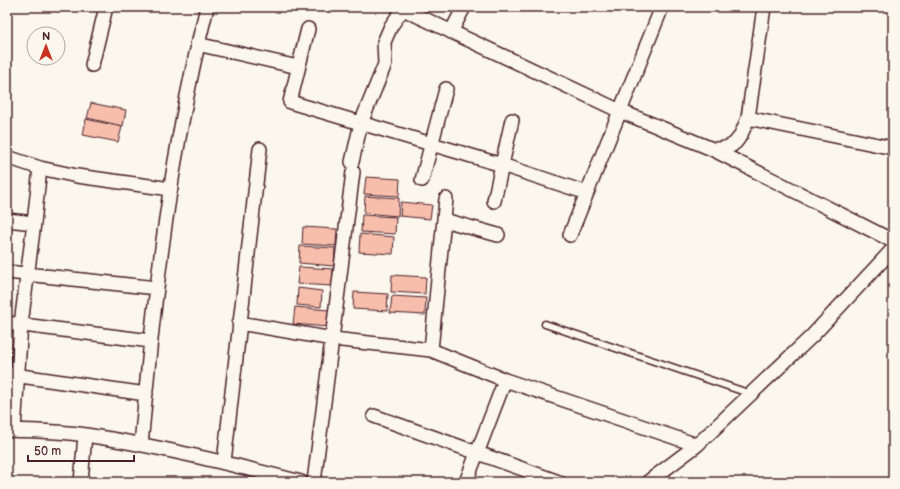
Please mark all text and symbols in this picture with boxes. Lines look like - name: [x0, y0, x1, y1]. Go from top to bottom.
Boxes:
- north arrow: [26, 26, 66, 66]
- text: N: [42, 30, 50, 43]
- scale bar: [28, 437, 134, 463]
- text: 50 m: [34, 444, 61, 459]

